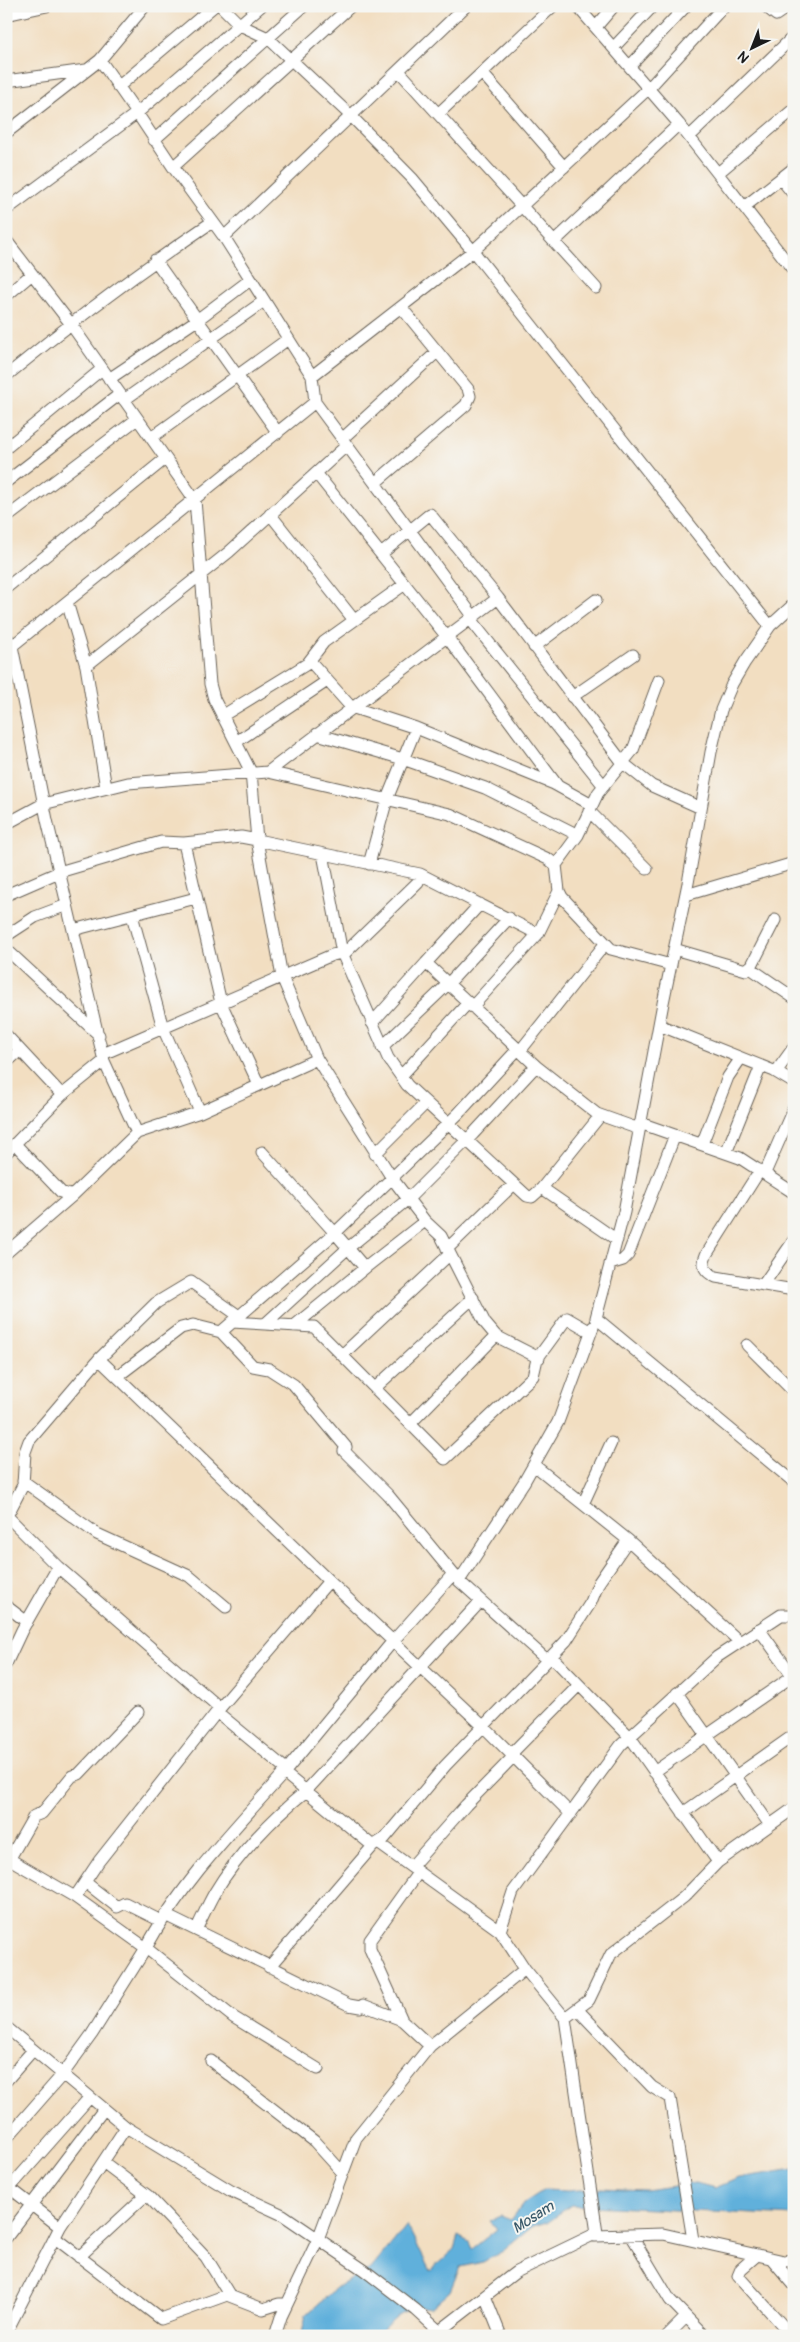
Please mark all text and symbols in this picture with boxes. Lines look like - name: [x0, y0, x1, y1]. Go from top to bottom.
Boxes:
- north arrow: [728, 22, 778, 72]
- text: N: [734, 48, 753, 67]
- water label: Mosam: [509, 2196, 559, 2238]

